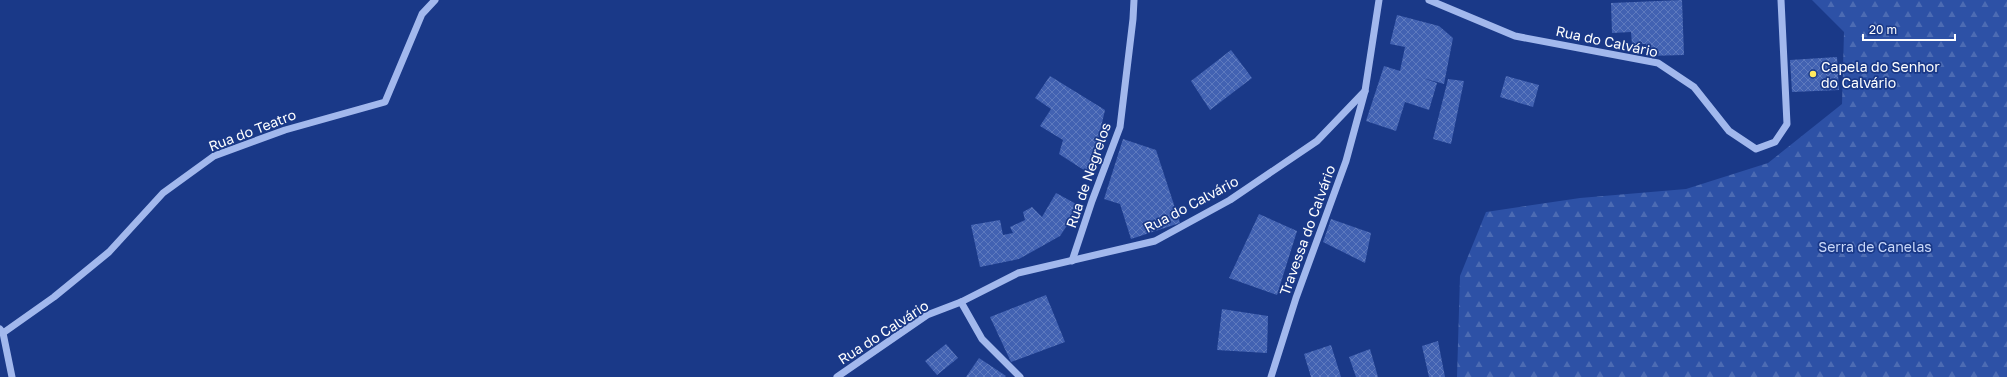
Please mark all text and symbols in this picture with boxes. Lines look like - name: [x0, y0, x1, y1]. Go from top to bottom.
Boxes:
- scale bar: [1863, 16, 1955, 42]
- street label: Rua do Calvário: [1554, 22, 1660, 60]
- text: 20 m: [1869, 22, 1897, 37]
- place label: Capela do Senhor do Calvário: [1821, 58, 1940, 91]
- marker: Capela do Senhor do Calvário: [1808, 69, 1818, 79]
- street label: Rua do Teatro: [206, 106, 298, 154]
- street label: Rua de Negrelos: [1062, 120, 1114, 230]
- street label: Travessa do Calvário: [1276, 163, 1338, 297]
- street label: Rua do Calvário: [1141, 172, 1241, 236]
- park label: Serra de Canelas: [1818, 238, 1932, 255]
- street label: Rua do Calvário: [835, 296, 931, 368]

